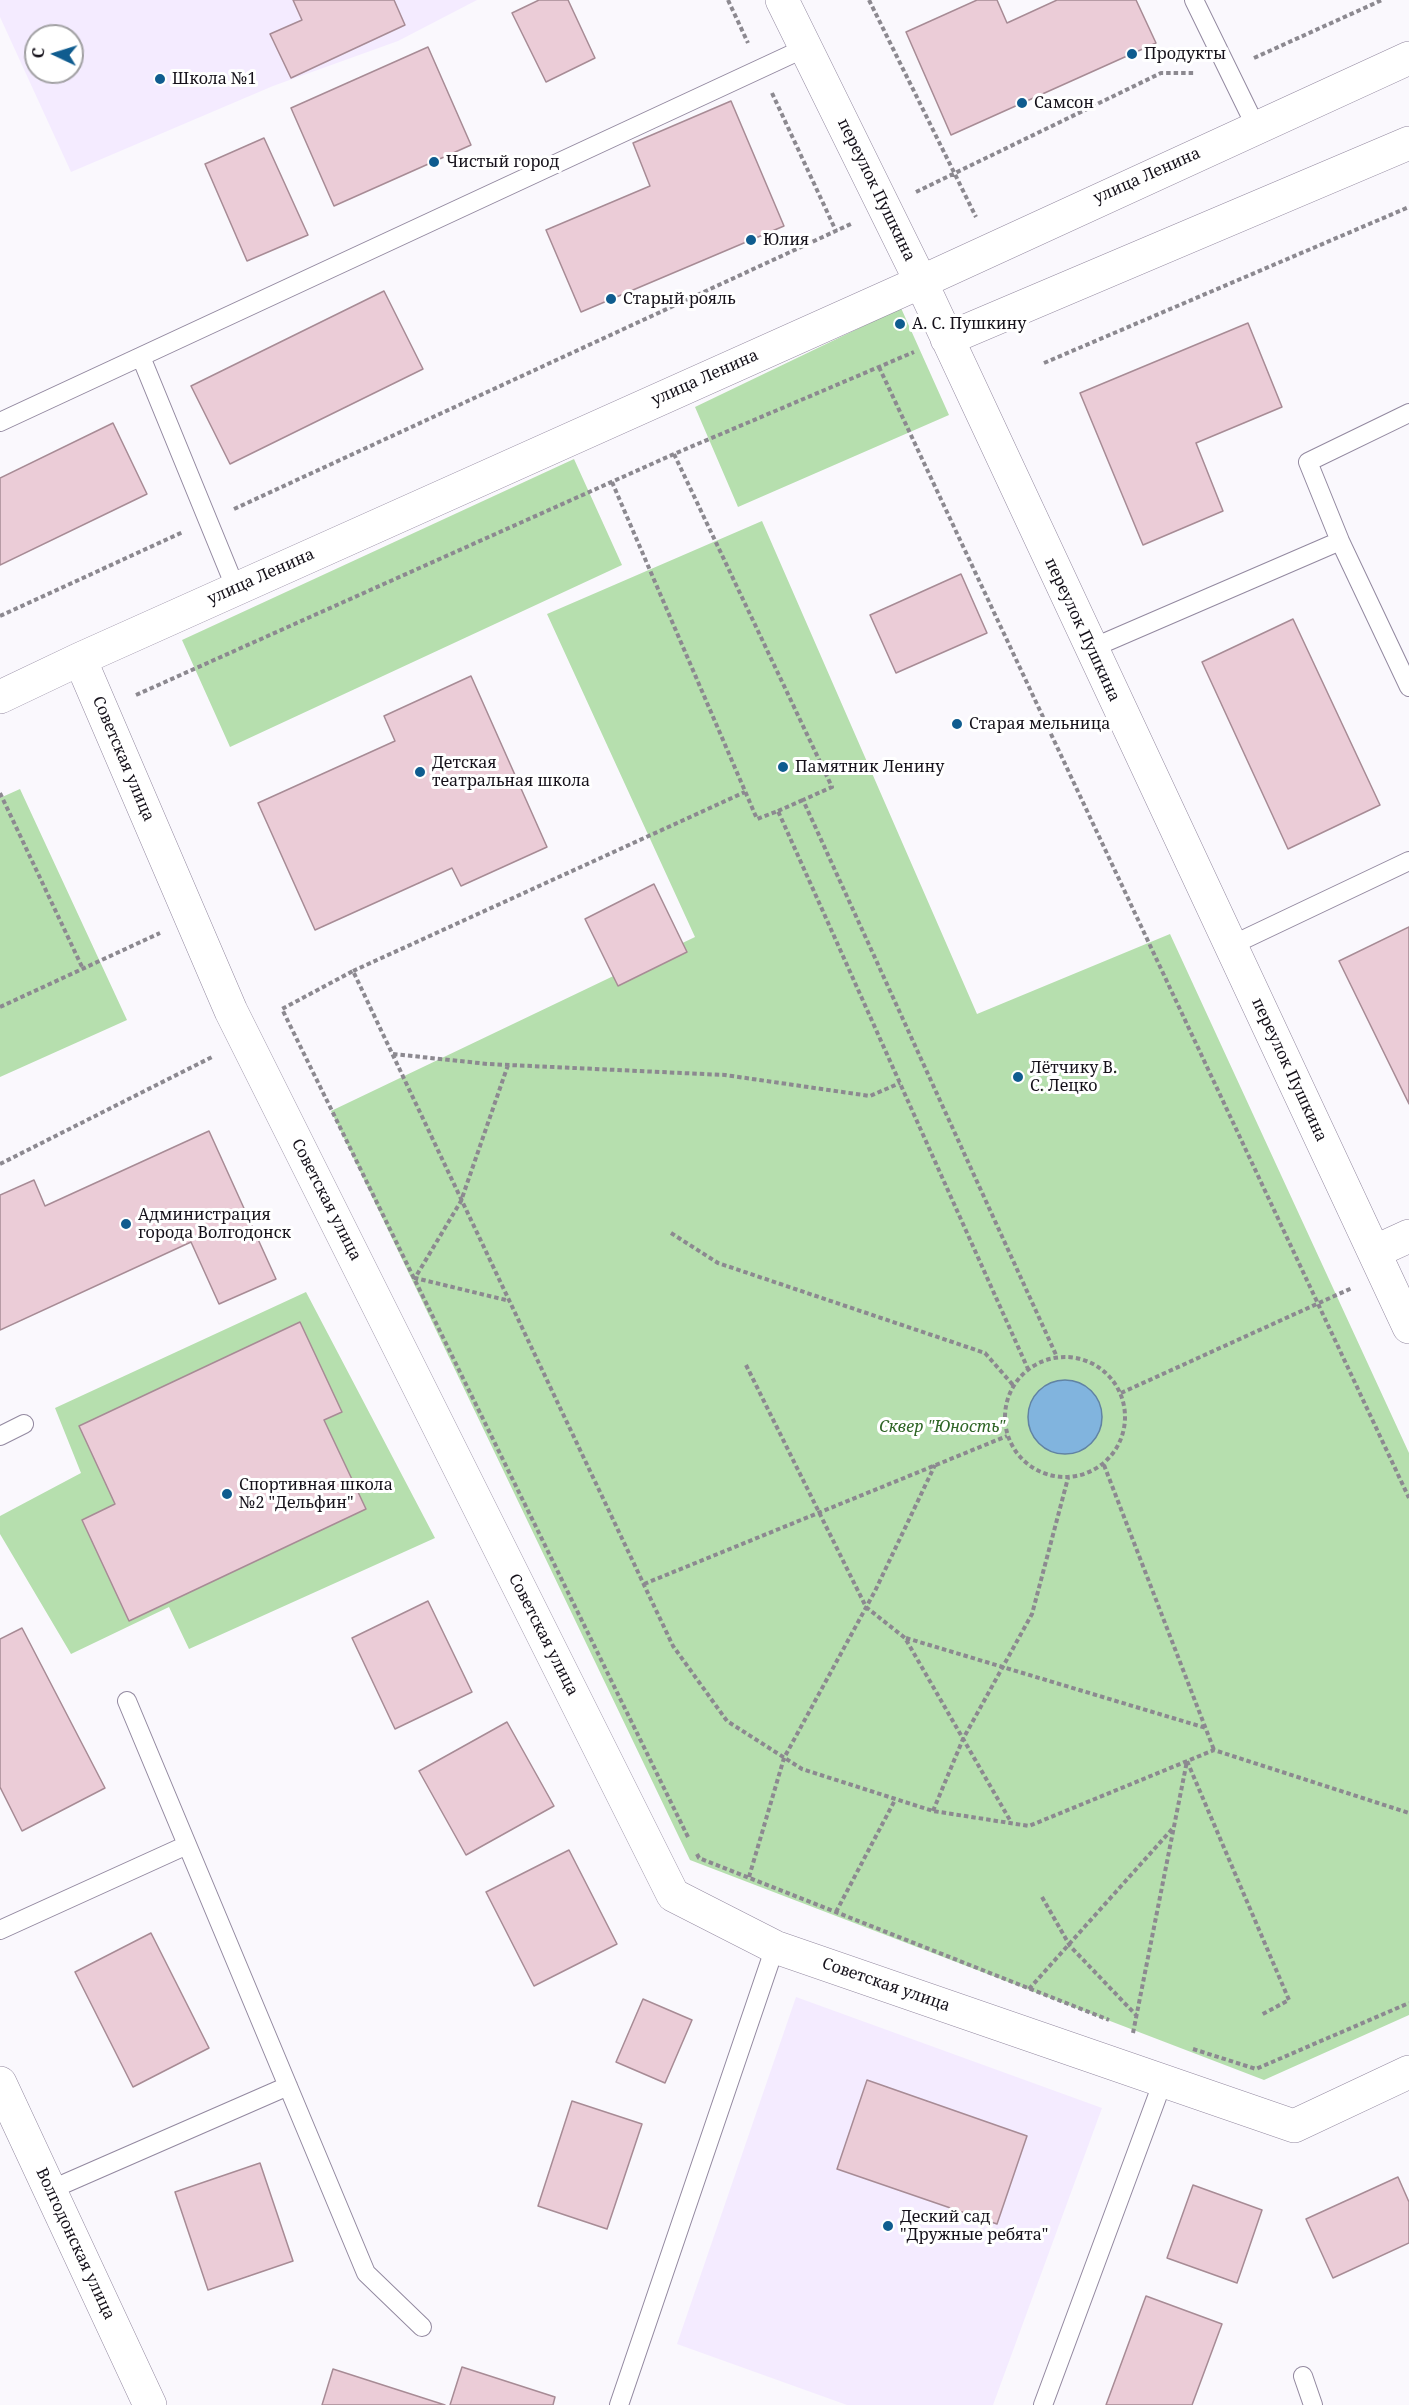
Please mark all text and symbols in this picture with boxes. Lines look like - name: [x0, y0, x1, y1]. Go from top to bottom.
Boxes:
- north arrow: [24, 24, 84, 84]
- place label: Продукты: [1144, 44, 1226, 64]
- text: С: [27, 47, 49, 59]
- marker: Продукты: [1125, 47, 1139, 61]
- place label: Школа №1: [172, 69, 256, 89]
- marker: Школа №1: [153, 72, 167, 86]
- place label: Самсон: [1034, 93, 1094, 113]
- marker: Самсон: [1015, 96, 1029, 110]
- street label: переулок Пушкина: [833, 115, 919, 265]
- street label: улица Ленина: [1090, 144, 1204, 208]
- place label: Чистый город: [446, 152, 559, 172]
- marker: Чистый город: [427, 155, 441, 169]
- place label: Юлия: [763, 230, 809, 250]
- marker: Юлия: [744, 233, 758, 247]
- place label: Старый рояль: [623, 289, 736, 309]
- marker: Старый рояль: [604, 292, 618, 306]
- place label: А. С. Пушкину: [912, 314, 1026, 334]
- marker: А. С. Пушкину: [893, 317, 907, 331]
- street label: улица Ленина: [648, 346, 762, 410]
- street label: улица Ленина: [204, 545, 318, 609]
- street label: переулок Пушкина: [1040, 555, 1124, 705]
- street label: Советская улица: [88, 694, 158, 824]
- place label: Старая мельница: [969, 714, 1110, 734]
- marker: Старая мельница: [950, 717, 964, 731]
- place label: Детская театральная школа: [432, 753, 590, 791]
- place label: Памятник Ленину: [795, 757, 944, 777]
- marker: Памятник Ленину: [776, 760, 790, 774]
- marker: Детская театральная школа: [413, 765, 427, 779]
- street label: переулок Пушкина: [1247, 995, 1331, 1145]
- place label: Лётчику В. С. Лецко: [1030, 1058, 1117, 1096]
- marker: Лётчику В. С. Лецко: [1011, 1070, 1025, 1084]
- street label: Советская улица: [287, 1136, 365, 1264]
- place label: Администрация города Волгодонск: [138, 1205, 291, 1243]
- marker: Администрация города Волгодонск: [119, 1217, 133, 1231]
- park label: Сквер "Юность": [879, 1417, 1005, 1437]
- place label: Спортивная школа №2 "Дельфин": [239, 1475, 393, 1513]
- marker: Спортивная школа №2 "Дельфин": [220, 1487, 234, 1501]
- street label: Советская улица: [504, 1571, 582, 1699]
- street label: Советская улица: [819, 1954, 953, 2016]
- street label: Волгодонская улица: [31, 2165, 119, 2323]
- place label: Деский сад "Дружные ребята": [900, 2207, 1048, 2245]
- marker: Деский сад "Дружные ребята": [881, 2219, 895, 2233]

